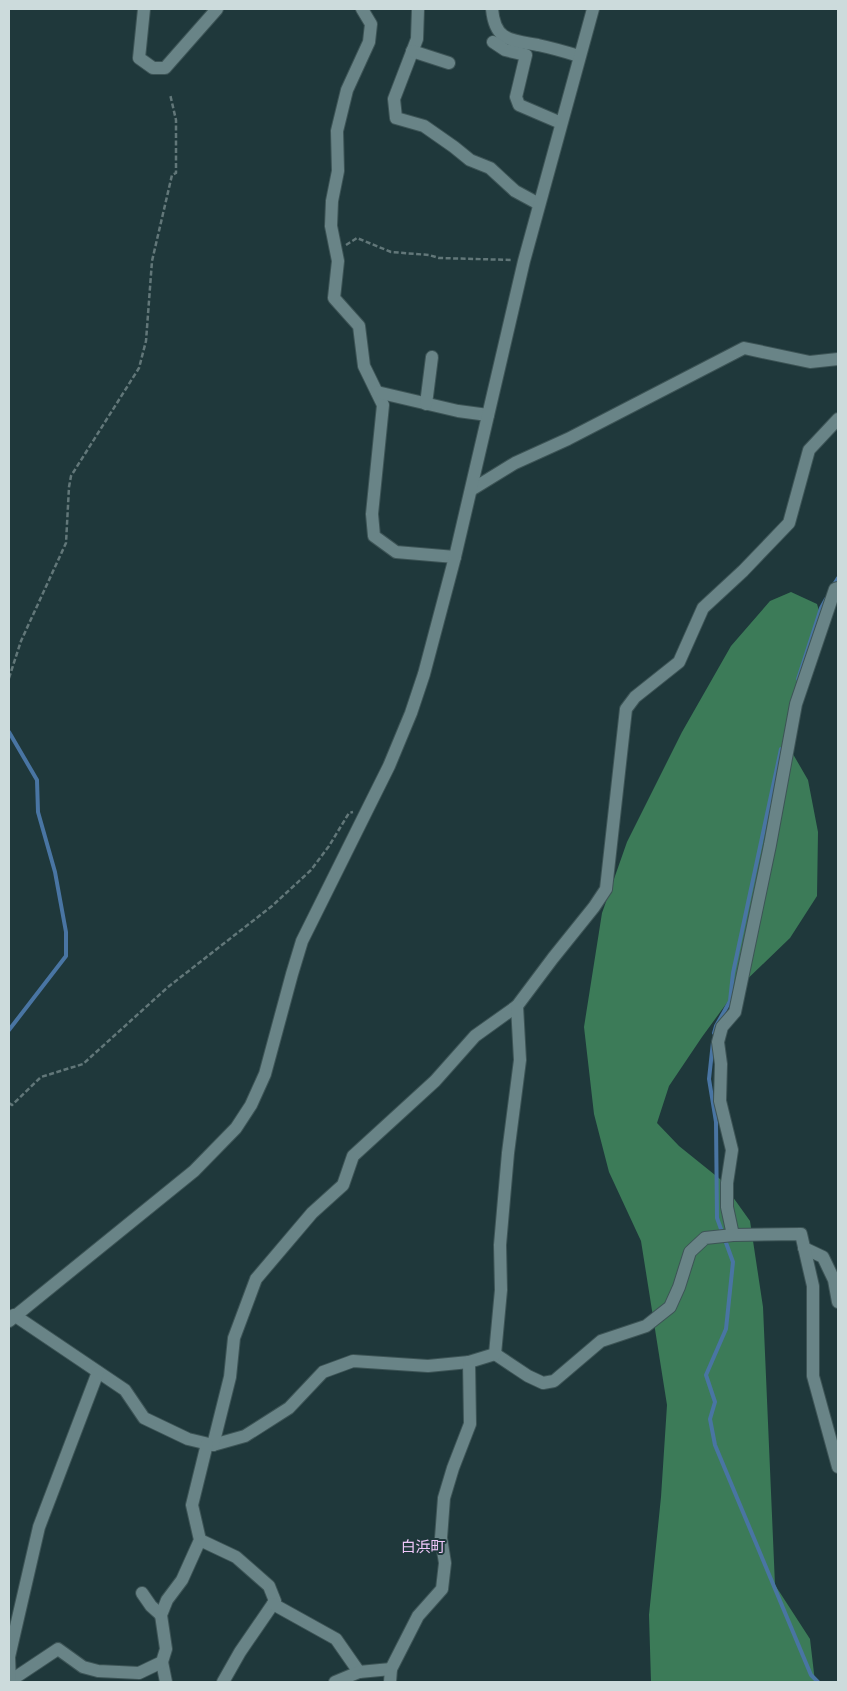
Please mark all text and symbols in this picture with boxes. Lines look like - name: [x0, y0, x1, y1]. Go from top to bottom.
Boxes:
- district label: 白浜町: [400, 1537, 446, 1556]

